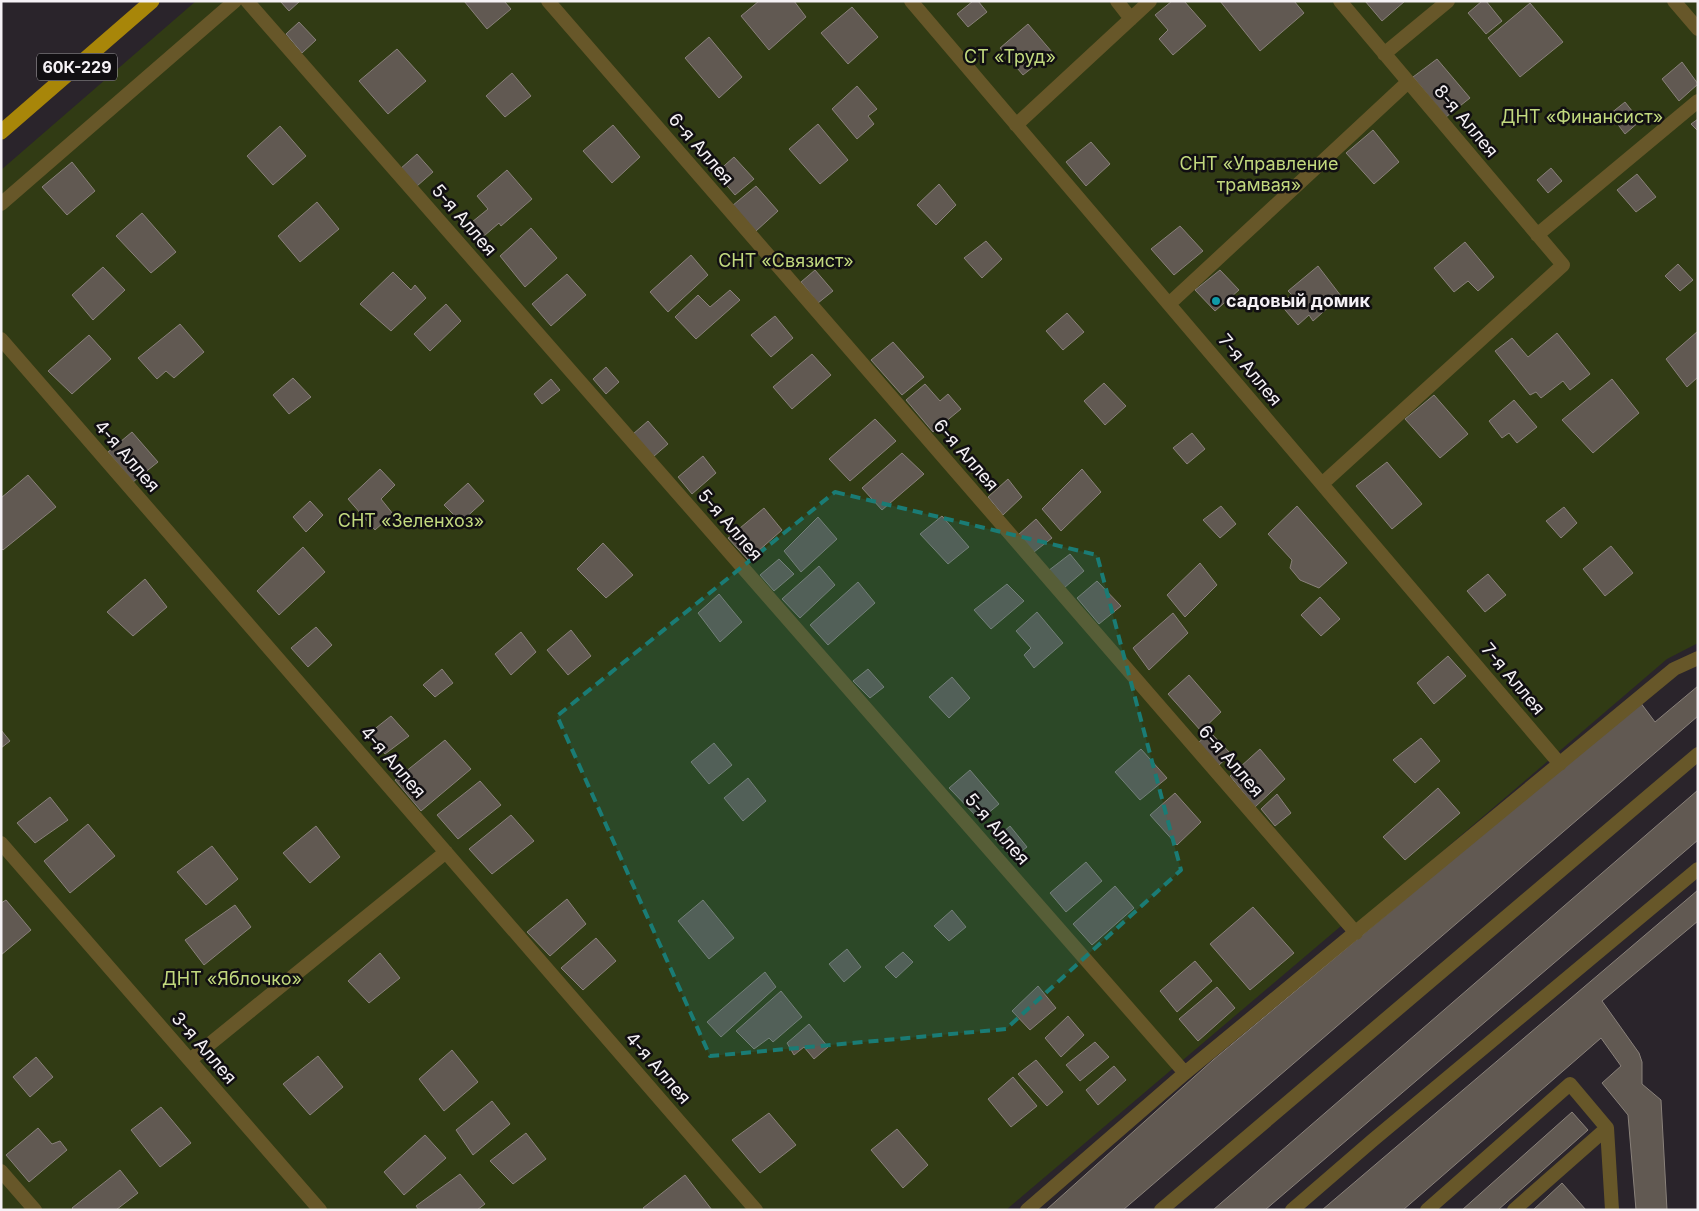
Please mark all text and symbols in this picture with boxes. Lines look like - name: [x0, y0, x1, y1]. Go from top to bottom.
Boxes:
- park label: СТ «Труд»: [964, 46, 1056, 67]
- road number: 60К-229: [37, 54, 117, 80]
- street label: 8-я Аллея: [1430, 80, 1503, 161]
- park label: ДНТ «Финансист»: [1501, 106, 1663, 127]
- street label: 6-я Аллея: [665, 109, 738, 189]
- park label: СНТ «Управление трамвая»: [1180, 153, 1338, 195]
- street label: 5-я Аллея: [428, 180, 501, 260]
- park label: СНТ «Связист»: [718, 250, 854, 271]
- place label: садовый домик: [1226, 290, 1371, 311]
- marker: садовый домик: [1210, 295, 1222, 307]
- street label: 7-я Аллея: [1214, 330, 1286, 410]
- street label: 4-я Аллея: [90, 415, 164, 496]
- street label: 6-я Аллея: [930, 415, 1003, 495]
- street label: 5-я Аллея: [694, 485, 767, 565]
- park label: СНТ «Зеленхоз»: [338, 510, 484, 531]
- street label: 7-я Аллея: [1477, 639, 1549, 719]
- street label: 4-я Аллея: [356, 721, 430, 802]
- street label: 6-я Аллея: [1195, 721, 1268, 801]
- street label: 5-я Аллея: [961, 789, 1034, 869]
- park label: ДНТ «Яблочко»: [162, 968, 302, 989]
- street label: 3-я Аллея: [168, 1008, 241, 1088]
- street label: 4-я Аллея: [621, 1027, 695, 1108]

